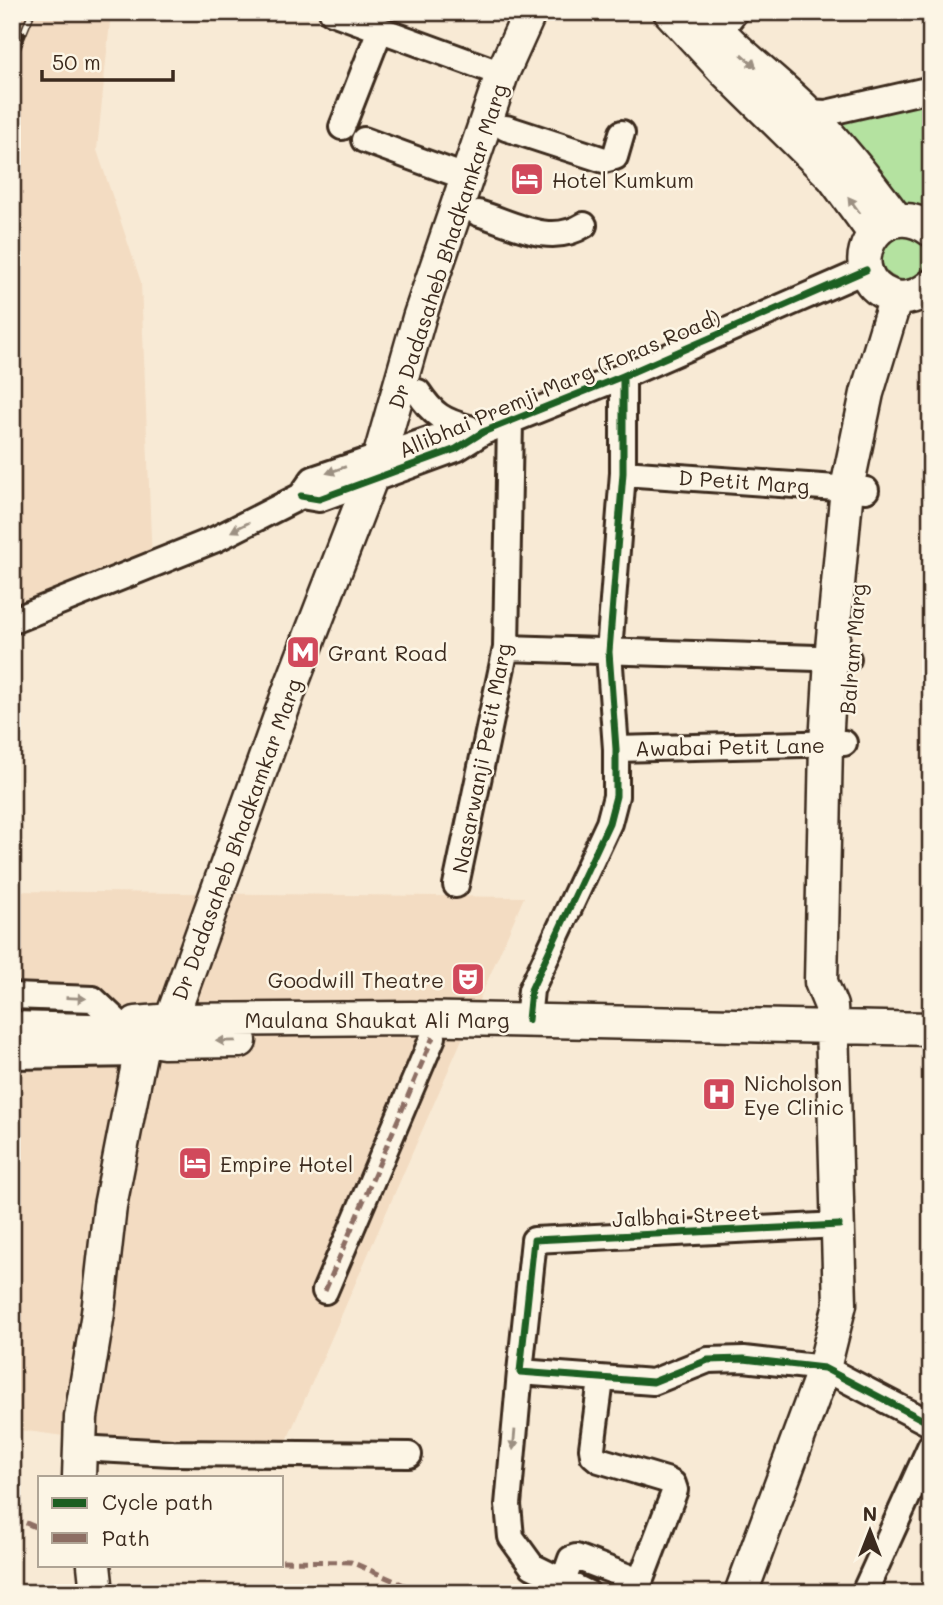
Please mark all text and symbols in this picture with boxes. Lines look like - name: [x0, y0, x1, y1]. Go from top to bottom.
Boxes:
- scale bar: [42, 38, 173, 82]
- text: 50 m: [52, 48, 101, 75]
- one-way arrow: [740, 53, 758, 69]
- street label: Dr Dadasaheb Bhadkamkar Marg: [382, 80, 512, 412]
- hotel icon: Hotel Kumkum: [508, 160, 546, 198]
- place label: Hotel Kumkum: [552, 166, 694, 193]
- one-way arrow: [847, 196, 861, 214]
- street label: Allibhai Premji Marg (Foras Road): [394, 303, 724, 463]
- street label: D Petit Marg: [678, 463, 810, 499]
- one-way arrow: [326, 465, 347, 476]
- one-way arrow: [230, 521, 250, 532]
- street label: Balram Marg: [833, 583, 871, 715]
- metro station icon: Grant Road: [284, 633, 322, 671]
- place label: Grant Road: [328, 639, 447, 666]
- street label: Nasarwanji Petit Marg: [445, 641, 517, 875]
- street label: Dr Dadasaheb Bhadkamkar Marg: [165, 675, 307, 1003]
- street label: Awabai Petit Lane: [635, 731, 825, 761]
- theatre icon: Goodwill Theatre: [449, 960, 487, 998]
- place label: Goodwill Theatre: [268, 966, 444, 993]
- one-way arrow: [65, 993, 87, 1004]
- street label: Maulana Shaukat Ali Marg: [244, 1006, 510, 1033]
- one-way arrow: [214, 1035, 236, 1047]
- place label: Nicholson Eye Clinic: [744, 1069, 844, 1120]
- hospital icon: Nicholson Eye Clinic: [700, 1075, 738, 1113]
- hotel icon: Empire Hotel: [176, 1144, 214, 1182]
- place label: Empire Hotel: [220, 1150, 353, 1177]
- street label: Jalbhai Street: [611, 1198, 761, 1232]
- one-way arrow: [508, 1429, 519, 1451]
- legend: [38, 1476, 284, 1566]
- text: Cycle path: [102, 1488, 212, 1515]
- north arrow: [834, 1496, 904, 1566]
- text: N: [863, 1501, 877, 1526]
- text: Path: [102, 1524, 149, 1551]

